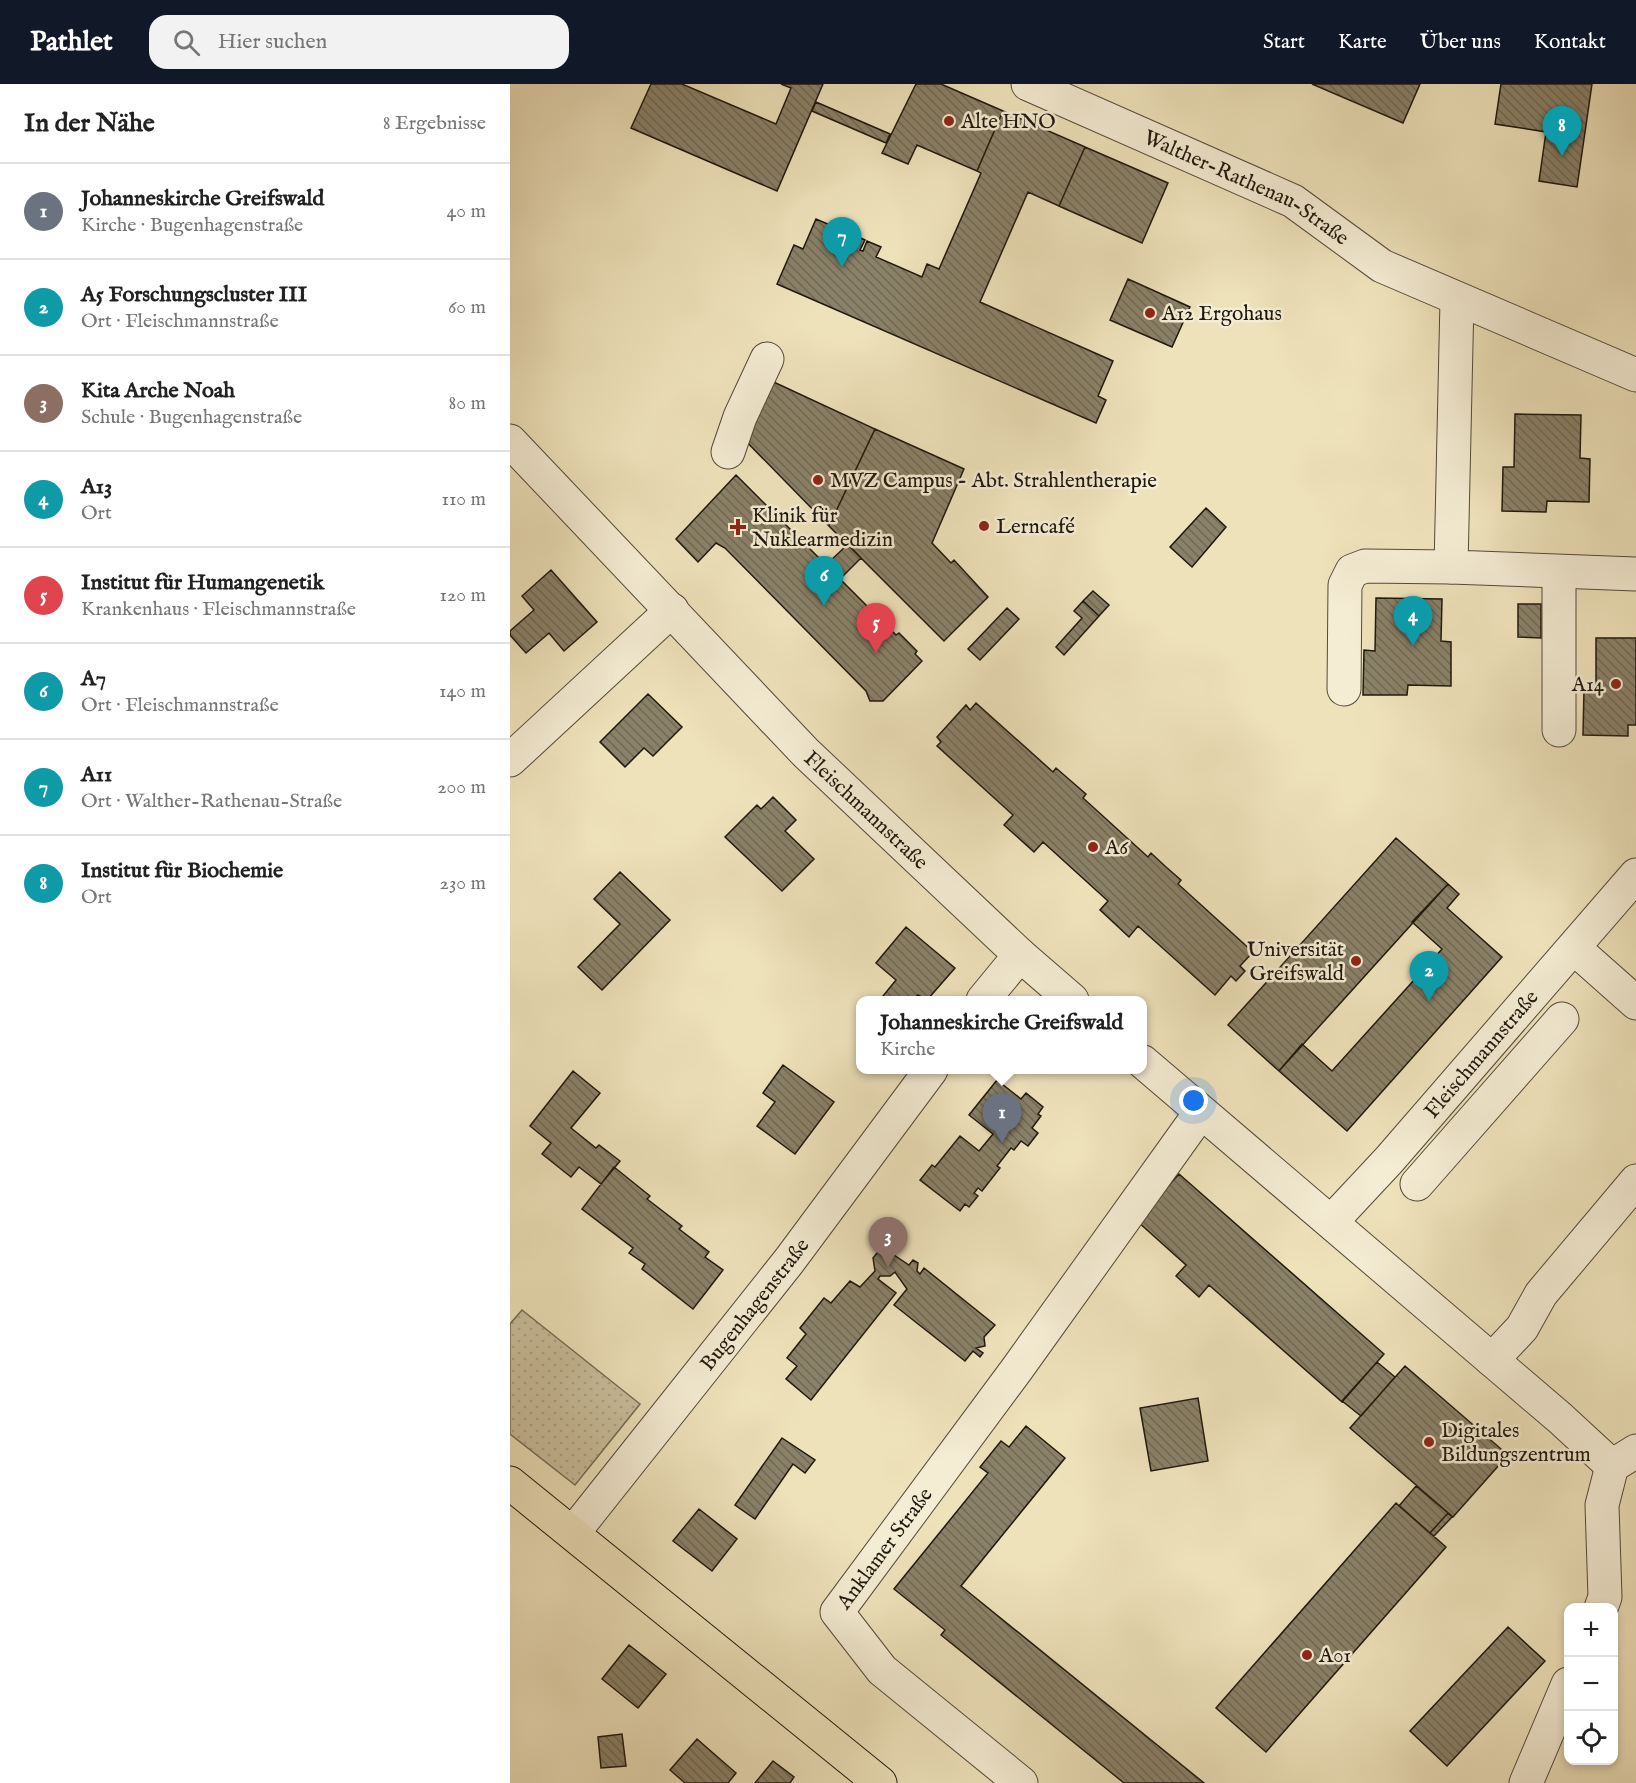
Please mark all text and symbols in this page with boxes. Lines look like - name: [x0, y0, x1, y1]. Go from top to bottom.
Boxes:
- search box: [149, 15, 569, 69]
- text: Pathlet: [30, 25, 113, 60]
- icon: search: [170, 26, 203, 59]
- text: Hier suchen: [218, 28, 327, 56]
- text: Start: [1263, 29, 1305, 56]
- text: Karte: [1338, 29, 1387, 56]
- text: Über uns: [1420, 29, 1501, 56]
- text: Kontakt: [1534, 29, 1606, 56]
- pin: 8: [1542, 106, 1582, 156]
- text: In der Nähe: [24, 107, 155, 140]
- place label: Alte HNO: [960, 109, 1056, 136]
- text: 8 Ergebnisse: [383, 111, 486, 136]
- marker: Alte HNO: [942, 114, 956, 128]
- street label: Walther-Rathenau-Straße: [1139, 125, 1354, 252]
- text: Johanneskirche Greifswald: [81, 185, 324, 213]
- text: 1: [40, 199, 47, 224]
- text: 40 m: [447, 199, 486, 224]
- text: Kirche · Bugenhagenstraße: [81, 213, 303, 238]
- pin: 7: [822, 218, 862, 267]
- text: A5 Forschungscluster III: [81, 281, 307, 309]
- text: 2: [39, 295, 48, 320]
- text: 60 m: [448, 295, 486, 320]
- place label: A12 Ergohaus: [1161, 301, 1282, 328]
- marker: A12 Ergohaus: [1143, 306, 1157, 320]
- text: Ort · Fleischmannstraße: [81, 309, 279, 334]
- text: Kita Arche Noah: [81, 377, 235, 405]
- text: 3: [40, 391, 47, 416]
- text: 80 m: [449, 391, 486, 416]
- text: Schule · Bugenhagenstraße: [81, 405, 302, 430]
- place label: MVZ Campus - Abt. Strahlentherapie: [830, 468, 1157, 495]
- text: A13: [81, 473, 112, 501]
- marker: MVZ Campus - Abt. Strahlentherapie: [811, 473, 825, 487]
- text: 4: [39, 487, 48, 512]
- text: 110 m: [442, 487, 486, 512]
- text: Ort: [81, 501, 112, 526]
- place label: Klinik für Nuklearmedizin: [752, 503, 893, 554]
- place label: Lerncafé: [996, 514, 1075, 541]
- marker: Klinik für Nuklearmedizin: [729, 518, 747, 536]
- marker: Lerncafé: [977, 519, 991, 533]
- pin: 6: [804, 556, 844, 606]
- text: Institut für Humangenetik: [81, 569, 324, 597]
- text: 5: [40, 583, 47, 608]
- text: 120 m: [440, 583, 486, 608]
- pin: 4: [1394, 596, 1432, 646]
- text: Krankenhaus · Fleischmannstraße: [81, 597, 356, 622]
- pin: 5: [856, 604, 896, 653]
- text: A7: [81, 665, 106, 693]
- place label: A14: [1571, 672, 1605, 699]
- marker: A14: [1609, 677, 1623, 691]
- text: 6: [39, 679, 48, 704]
- text: 140 m: [439, 679, 486, 704]
- text: Ort · Fleischmannstraße: [81, 693, 279, 718]
- street label: Fleischmannstraße: [797, 746, 933, 876]
- text: A11: [81, 761, 112, 789]
- text: 7: [39, 775, 48, 800]
- text: 200 m: [437, 775, 486, 800]
- text: Ort · Walther-Rathenau-Straße: [81, 789, 342, 814]
- place label: A6: [1104, 835, 1129, 862]
- marker: A6: [1086, 840, 1100, 854]
- text: Institut für Biochemie: [81, 857, 283, 885]
- text: 8: [40, 871, 47, 896]
- text: 230 m: [440, 871, 486, 896]
- text: Ort: [81, 885, 112, 910]
- place label: Universität Greifswald: [1247, 937, 1345, 988]
- pin: 2: [1410, 952, 1448, 1001]
- marker: Universität Greifswald: [1349, 954, 1363, 968]
- street label: Fleischmannstraße: [1419, 985, 1545, 1125]
- popup: [856, 996, 1147, 1074]
- text: Johanneskirche Greifswald: [880, 1009, 1123, 1037]
- text: Kirche: [880, 1037, 935, 1062]
- your location: [1179, 1086, 1208, 1115]
- pin: 1: [982, 1094, 1022, 1143]
- pin: 3: [868, 1218, 908, 1267]
- street label: Bugenhagenstraße: [695, 1233, 816, 1377]
- place label: Digitales Bildungszentrum: [1441, 1418, 1591, 1469]
- marker: Digitales Bildungszentrum: [1422, 1435, 1436, 1449]
- street label: Anklamer Straße: [831, 1483, 940, 1616]
- map controls: [1564, 1603, 1618, 1765]
- button: +: [1564, 1603, 1618, 1657]
- place label: A01: [1318, 1643, 1351, 1670]
- marker: A01: [1300, 1648, 1314, 1662]
- button: −: [1564, 1657, 1618, 1711]
- button: locate: [1564, 1711, 1618, 1765]

